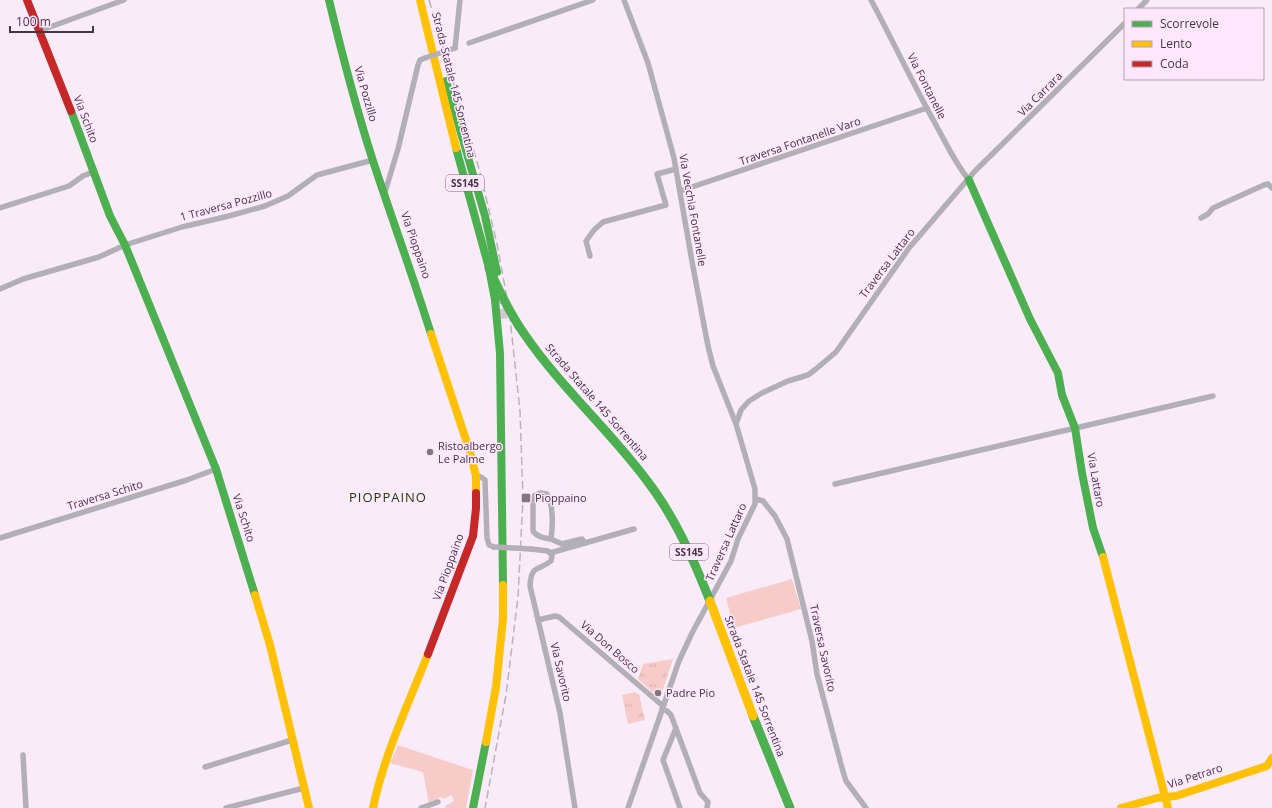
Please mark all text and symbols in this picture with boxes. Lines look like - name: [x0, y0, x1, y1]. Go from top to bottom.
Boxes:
- scale bar: [10, 8, 93, 34]
- legend: [1124, 8, 1264, 80]
- street label: Strada Statale 145 Sorrentina: [429, 10, 480, 159]
- text: 100 m: [16, 13, 51, 30]
- text: Scorrevole: [1160, 15, 1219, 32]
- text: Lento: [1160, 35, 1192, 52]
- street label: Via Fontanelle: [904, 50, 950, 121]
- text: Coda: [1160, 55, 1189, 72]
- street label: Via Pozzillo: [351, 64, 382, 124]
- street label: Via Carrara: [1014, 68, 1065, 119]
- street label: Via Schito: [71, 93, 103, 145]
- street label: Traversa Fontanelle Varo: [737, 113, 863, 168]
- street label: Via Vecchia Fontanelle: [676, 153, 711, 267]
- road number: SS145: [446, 175, 484, 191]
- street label: 1 Traversa Pozzillo: [178, 185, 274, 224]
- street label: Via Pioppaino: [398, 209, 435, 281]
- street label: Traversa Lattaro: [855, 224, 918, 301]
- street label: Strada Statale 145 Sorrentina: [543, 340, 652, 463]
- place label: Ristoalbergo Le Palme: [438, 438, 503, 466]
- marker: Ristoalbergo Le Palme: [425, 447, 435, 457]
- street label: Via Lattaro: [1084, 451, 1109, 509]
- street label: Traversa Schito: [65, 476, 145, 513]
- district label: PIOPPAINO: [349, 488, 427, 506]
- place label: Pioppaino: [535, 490, 587, 505]
- street label: Via Schito: [230, 492, 259, 544]
- marker: Pioppaino: [520, 492, 532, 504]
- street label: Traversa Lattaro: [702, 500, 750, 583]
- street label: Via Pioppaino: [429, 531, 467, 602]
- road number: SS145: [670, 544, 708, 560]
- street label: Traversa Savorito: [807, 603, 840, 693]
- street label: Strada Statale 145 Sorrentina: [722, 613, 789, 759]
- street label: Via Don Bosco: [578, 617, 643, 677]
- street label: Via Savorito: [547, 641, 576, 703]
- place label: Padre Pio: [666, 685, 715, 700]
- marker: Padre Pio: [653, 688, 663, 698]
- street label: Via Petraro: [1166, 760, 1225, 791]

